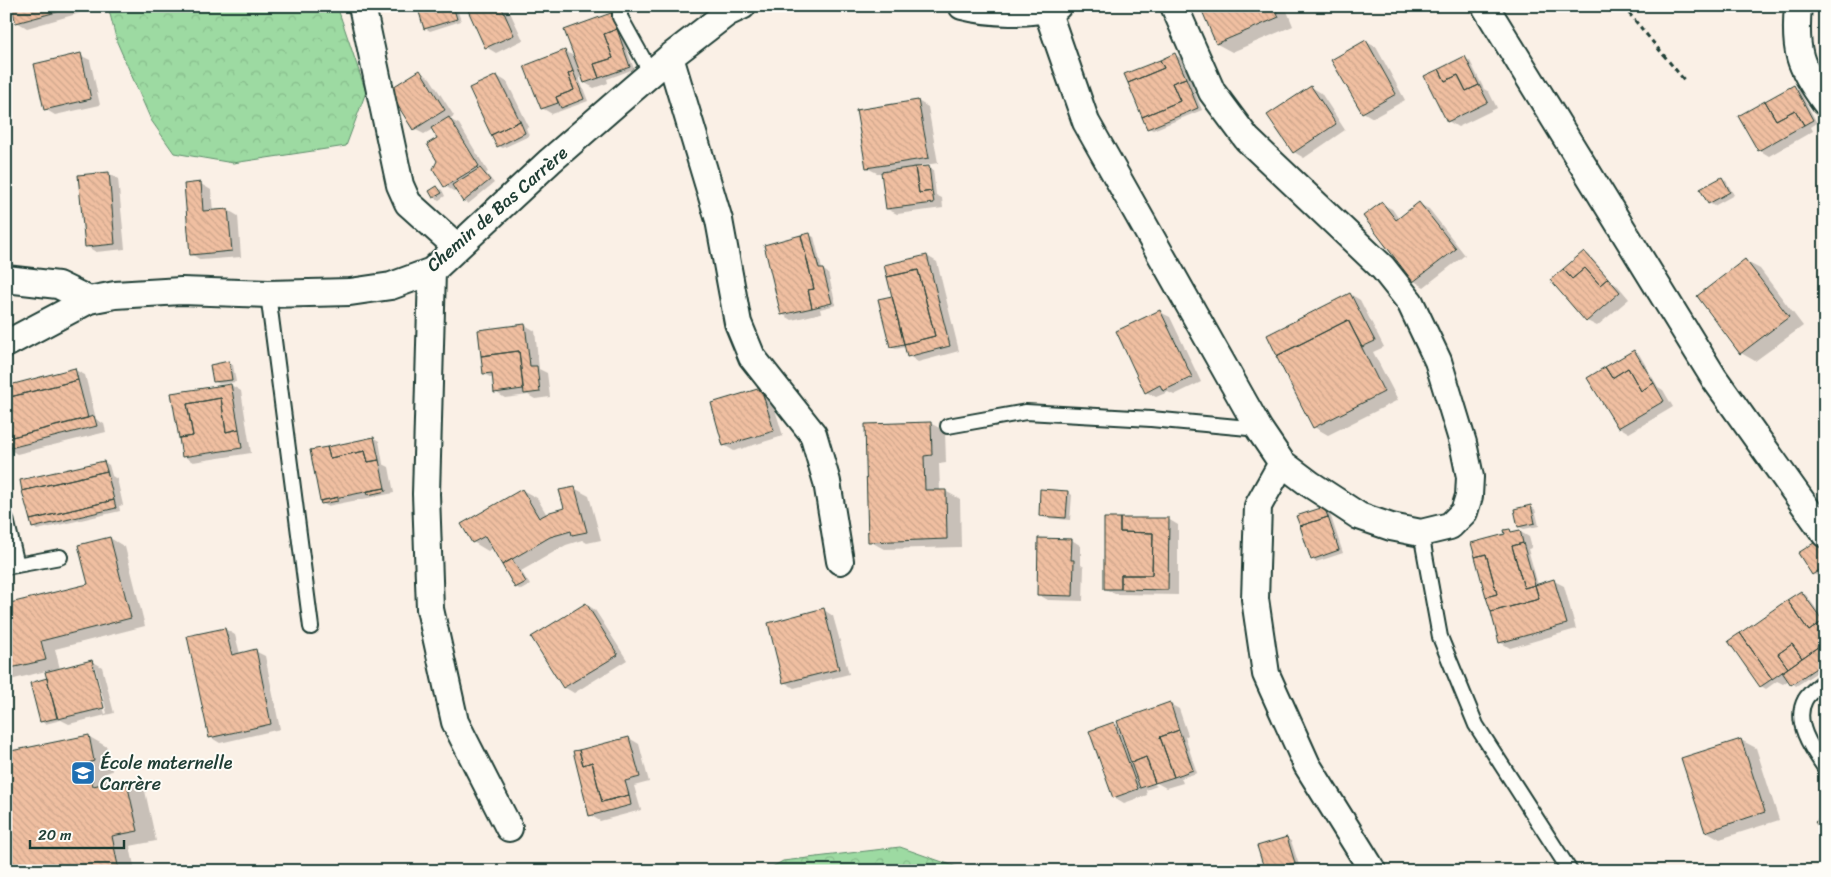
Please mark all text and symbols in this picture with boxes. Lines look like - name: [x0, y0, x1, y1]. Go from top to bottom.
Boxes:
- street label: Chemin de Bas Carrère: [419, 138, 576, 280]
- place label: École maternelle Carrère: [100, 747, 233, 800]
- school or university icon: École maternelle Carrère: [70, 760, 96, 786]
- scale bar: [30, 817, 124, 849]
- text: 20 m: [38, 822, 72, 848]

